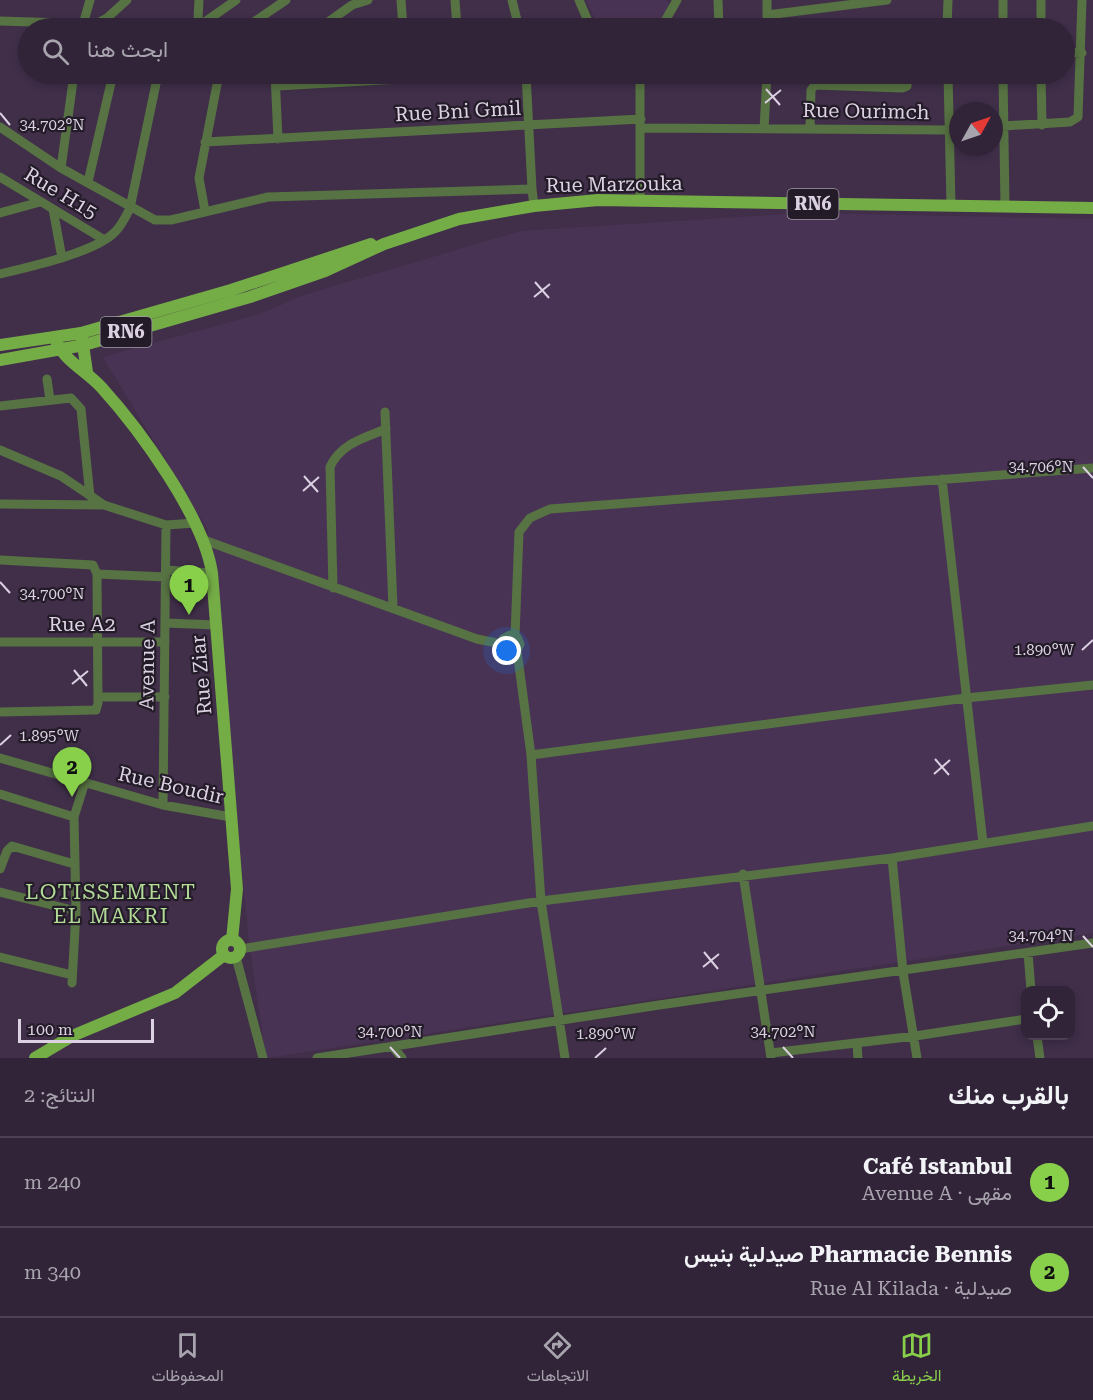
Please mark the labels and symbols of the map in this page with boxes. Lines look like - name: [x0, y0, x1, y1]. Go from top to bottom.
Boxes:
- street label: Rue Bni Gmil: [394, 96, 522, 126]
- street label: Rue Ourimch: [802, 98, 930, 124]
- north arrow: [949, 102, 1003, 156]
- text: 34.702°N: [19, 116, 85, 134]
- street label: Rue H15: [20, 162, 102, 224]
- street label: Rue Marzouka: [545, 171, 683, 197]
- road number: RN6: [788, 189, 838, 219]
- road number: RN6: [100, 317, 152, 347]
- text: 34.706°N: [1008, 458, 1074, 476]
- pin: 1: [170, 566, 208, 615]
- text: 34.700°N: [19, 585, 85, 603]
- street label: Rue A2: [48, 612, 116, 636]
- street label: Avenue A: [134, 619, 160, 711]
- street label: Rue Ziar: [186, 634, 216, 716]
- your location: [492, 636, 521, 665]
- text: 1.890°W: [1014, 641, 1075, 659]
- text: 1.895°W: [19, 727, 80, 745]
- pin: 2: [52, 748, 92, 797]
- street label: Rue Boudir: [116, 761, 226, 809]
- district label: LOTISSEMENT EL MAKRI: [25, 880, 197, 928]
- text: 34.704°N: [1008, 927, 1074, 945]
- scale bar: [18, 1016, 154, 1044]
- text: 34.700°N: [357, 1023, 423, 1041]
- text: 34.702°N: [750, 1023, 816, 1041]
- text: 1.890°W: [576, 1025, 637, 1043]

